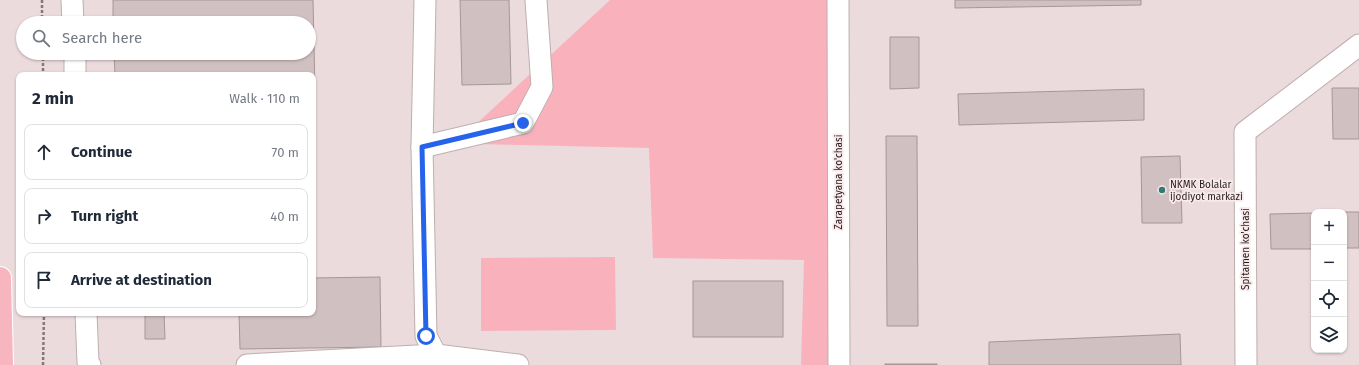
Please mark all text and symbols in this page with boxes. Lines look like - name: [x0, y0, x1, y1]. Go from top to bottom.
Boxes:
- search box: [16, 16, 316, 60]
- icon: search: [30, 27, 52, 49]
- text: Search here: [62, 29, 142, 47]
- text: 2 min: [32, 88, 74, 109]
- text: Walk · 110 m: [229, 91, 300, 106]
- route end: [514, 114, 532, 132]
- street label: Zarapetyana ko'chasi: [833, 134, 845, 229]
- icon: ahead: [33, 141, 55, 163]
- text: Continue: [71, 143, 132, 161]
- text: 70 m: [272, 145, 299, 160]
- place label: NKMK Bolalar ijodiyot markazi: [1170, 179, 1243, 203]
- marker: NKMK Bolalar ijodiyot markazi: [1157, 185, 1167, 195]
- icon: right: [33, 205, 55, 227]
- text: Turn right: [71, 207, 138, 225]
- street label: Spitamen ko'chasi: [1240, 208, 1252, 290]
- text: 40 m: [270, 209, 299, 224]
- map controls: [1311, 209, 1347, 353]
- button: +: [1311, 209, 1347, 245]
- button: −: [1311, 245, 1347, 281]
- icon: arrive: [33, 269, 55, 291]
- text: Arrive at destination: [71, 271, 212, 289]
- button: locate: [1311, 281, 1347, 317]
- button: layers: [1311, 317, 1347, 353]
- route start: [417, 327, 435, 345]

